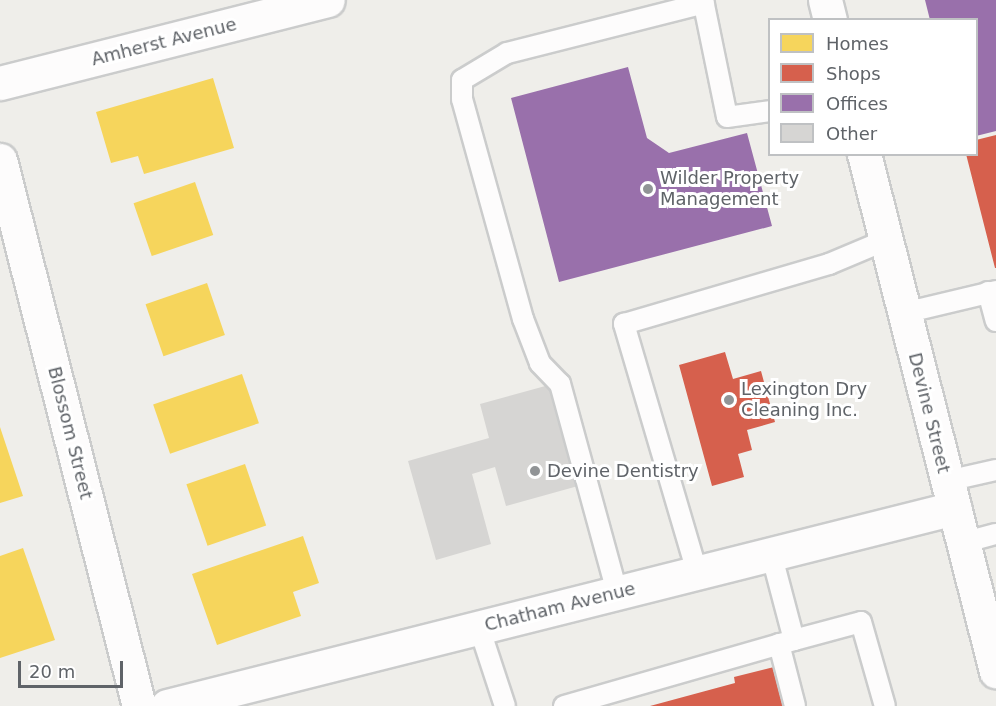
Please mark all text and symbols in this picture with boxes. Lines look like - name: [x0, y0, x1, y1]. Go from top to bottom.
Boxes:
- street label: Amherst Avenue: [89, 14, 239, 70]
- legend: [768, 18, 978, 156]
- text: Homes: [826, 33, 889, 54]
- text: Shops: [826, 63, 881, 84]
- text: Offices: [826, 93, 888, 114]
- text: Other: [826, 123, 877, 144]
- place label: Wilder Property Management: [660, 168, 799, 210]
- marker: Wilder Property Management: [641, 182, 655, 196]
- street label: Devine Street: [904, 350, 954, 476]
- street label: Blossom Street: [43, 364, 97, 502]
- place label: Lexington Dry Cleaning Inc.: [741, 379, 867, 422]
- marker: Lexington Dry Cleaning Inc.: [722, 393, 736, 407]
- place label: Devine Dentistry: [547, 460, 699, 482]
- marker: Devine Dentistry: [528, 464, 542, 478]
- street label: Chatham Avenue: [482, 578, 638, 636]
- scale bar: [21, 649, 126, 687]
- text: 20 m: [29, 661, 75, 682]

